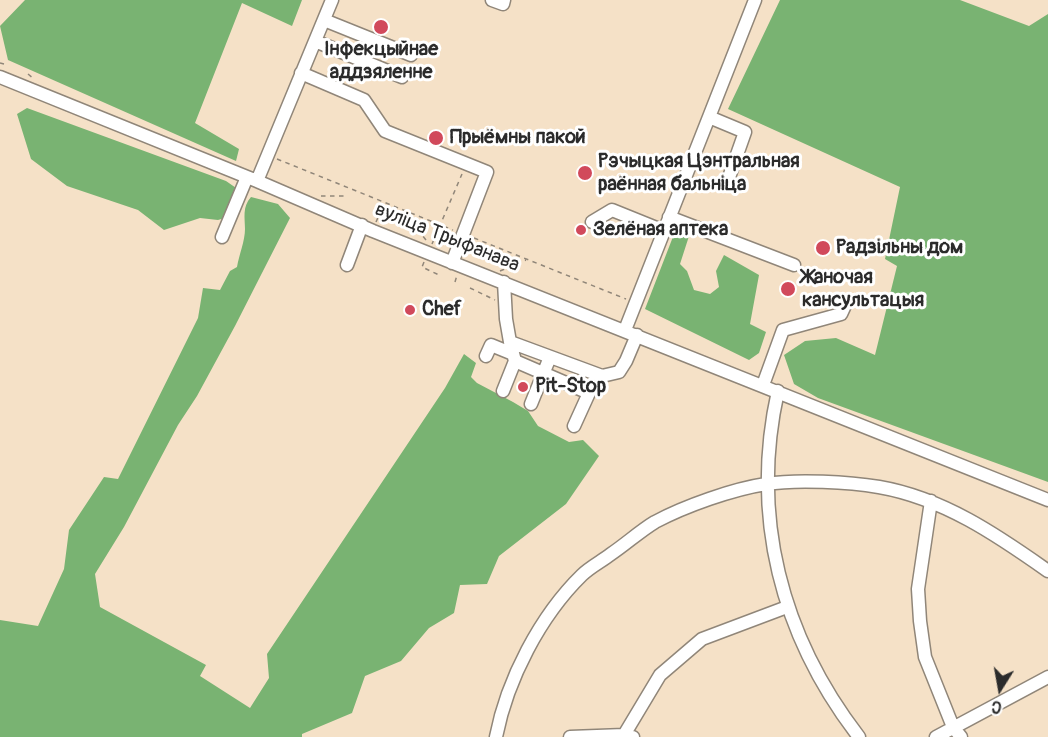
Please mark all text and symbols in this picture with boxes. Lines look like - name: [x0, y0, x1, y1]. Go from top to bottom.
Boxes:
- marker: Інфекцыйнае аддзяленне: [372, 18, 390, 36]
- place label: Інфекцыйнае аддзяленне: [324, 38, 438, 85]
- place label: Прыёмны пакой: [450, 126, 586, 150]
- marker: Прыёмны пакой: [427, 129, 445, 147]
- place label: Рэчыцкая Цэнтральная раённая бальніца: [598, 150, 800, 197]
- marker: Рэчыцкая Цэнтральная раённая бальніца: [576, 164, 594, 182]
- street label: вуліца Трыфанава: [371, 198, 523, 278]
- place label: Зелёная аптека: [593, 218, 728, 242]
- marker: Зелёная аптека: [574, 223, 588, 237]
- place label: Радзільны дом: [836, 236, 963, 260]
- marker: Радзільны дом: [814, 239, 832, 257]
- place label: Жаночая кансультацыя: [802, 266, 924, 313]
- marker: Жаночая кансультацыя: [779, 280, 797, 298]
- place label: Chef: [422, 298, 462, 322]
- marker: Chef: [403, 303, 417, 317]
- place label: Pit-Stop: [535, 375, 606, 399]
- marker: Pit-Stop: [516, 380, 530, 394]
- north arrow: [970, 659, 1030, 719]
- text: С: [990, 696, 1003, 717]

